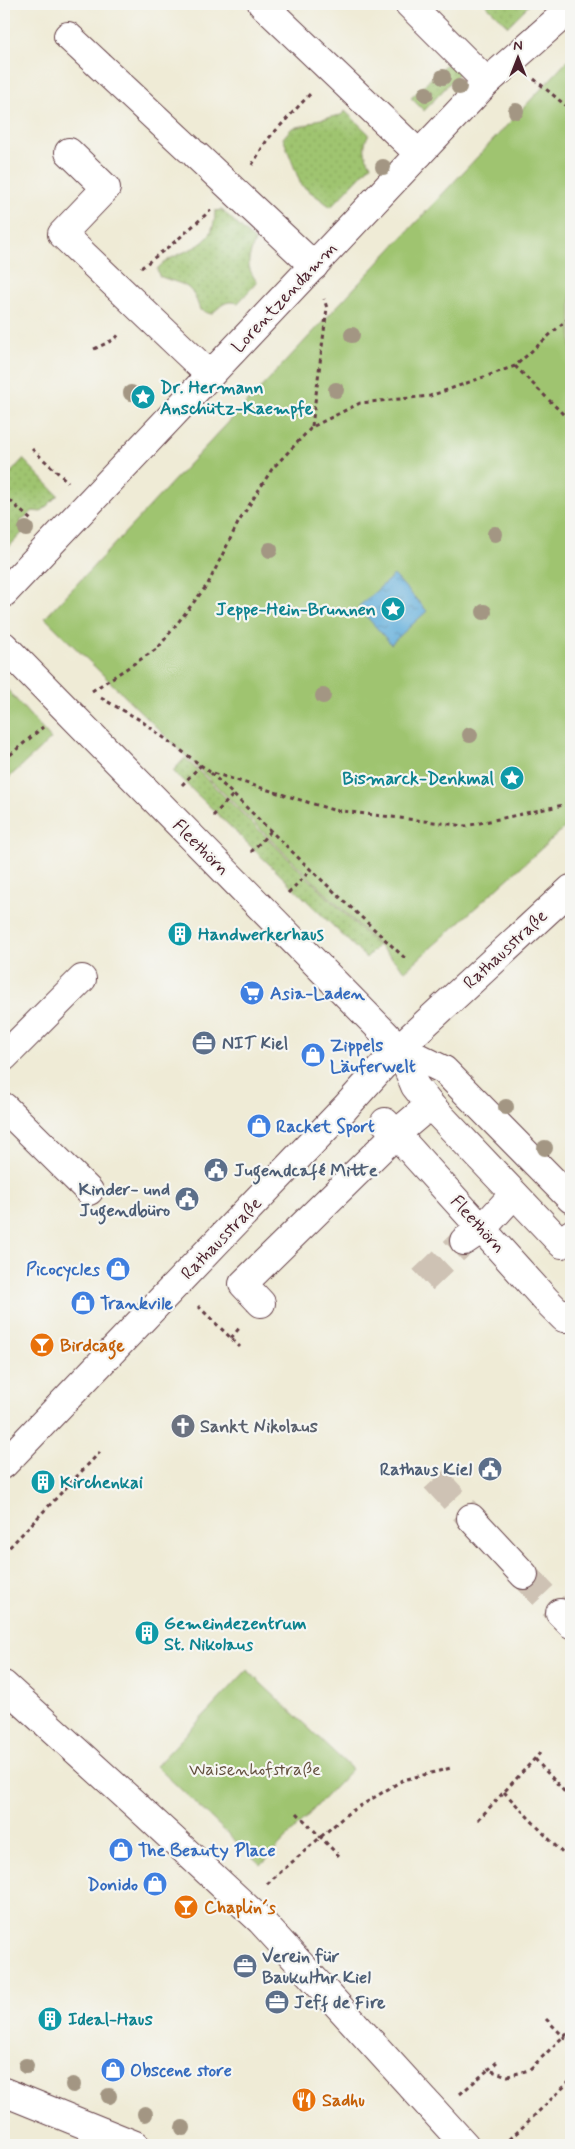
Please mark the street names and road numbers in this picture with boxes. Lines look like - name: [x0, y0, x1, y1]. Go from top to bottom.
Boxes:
- street label: Lorentzendamm: [227, 237, 343, 359]
- street label: Fleethörn: [167, 814, 234, 881]
- street label: Rathausstraße: [458, 904, 553, 995]
- street label: Fleethörn: [445, 1190, 510, 1259]
- street label: Rathausstraße: [176, 1192, 268, 1285]

